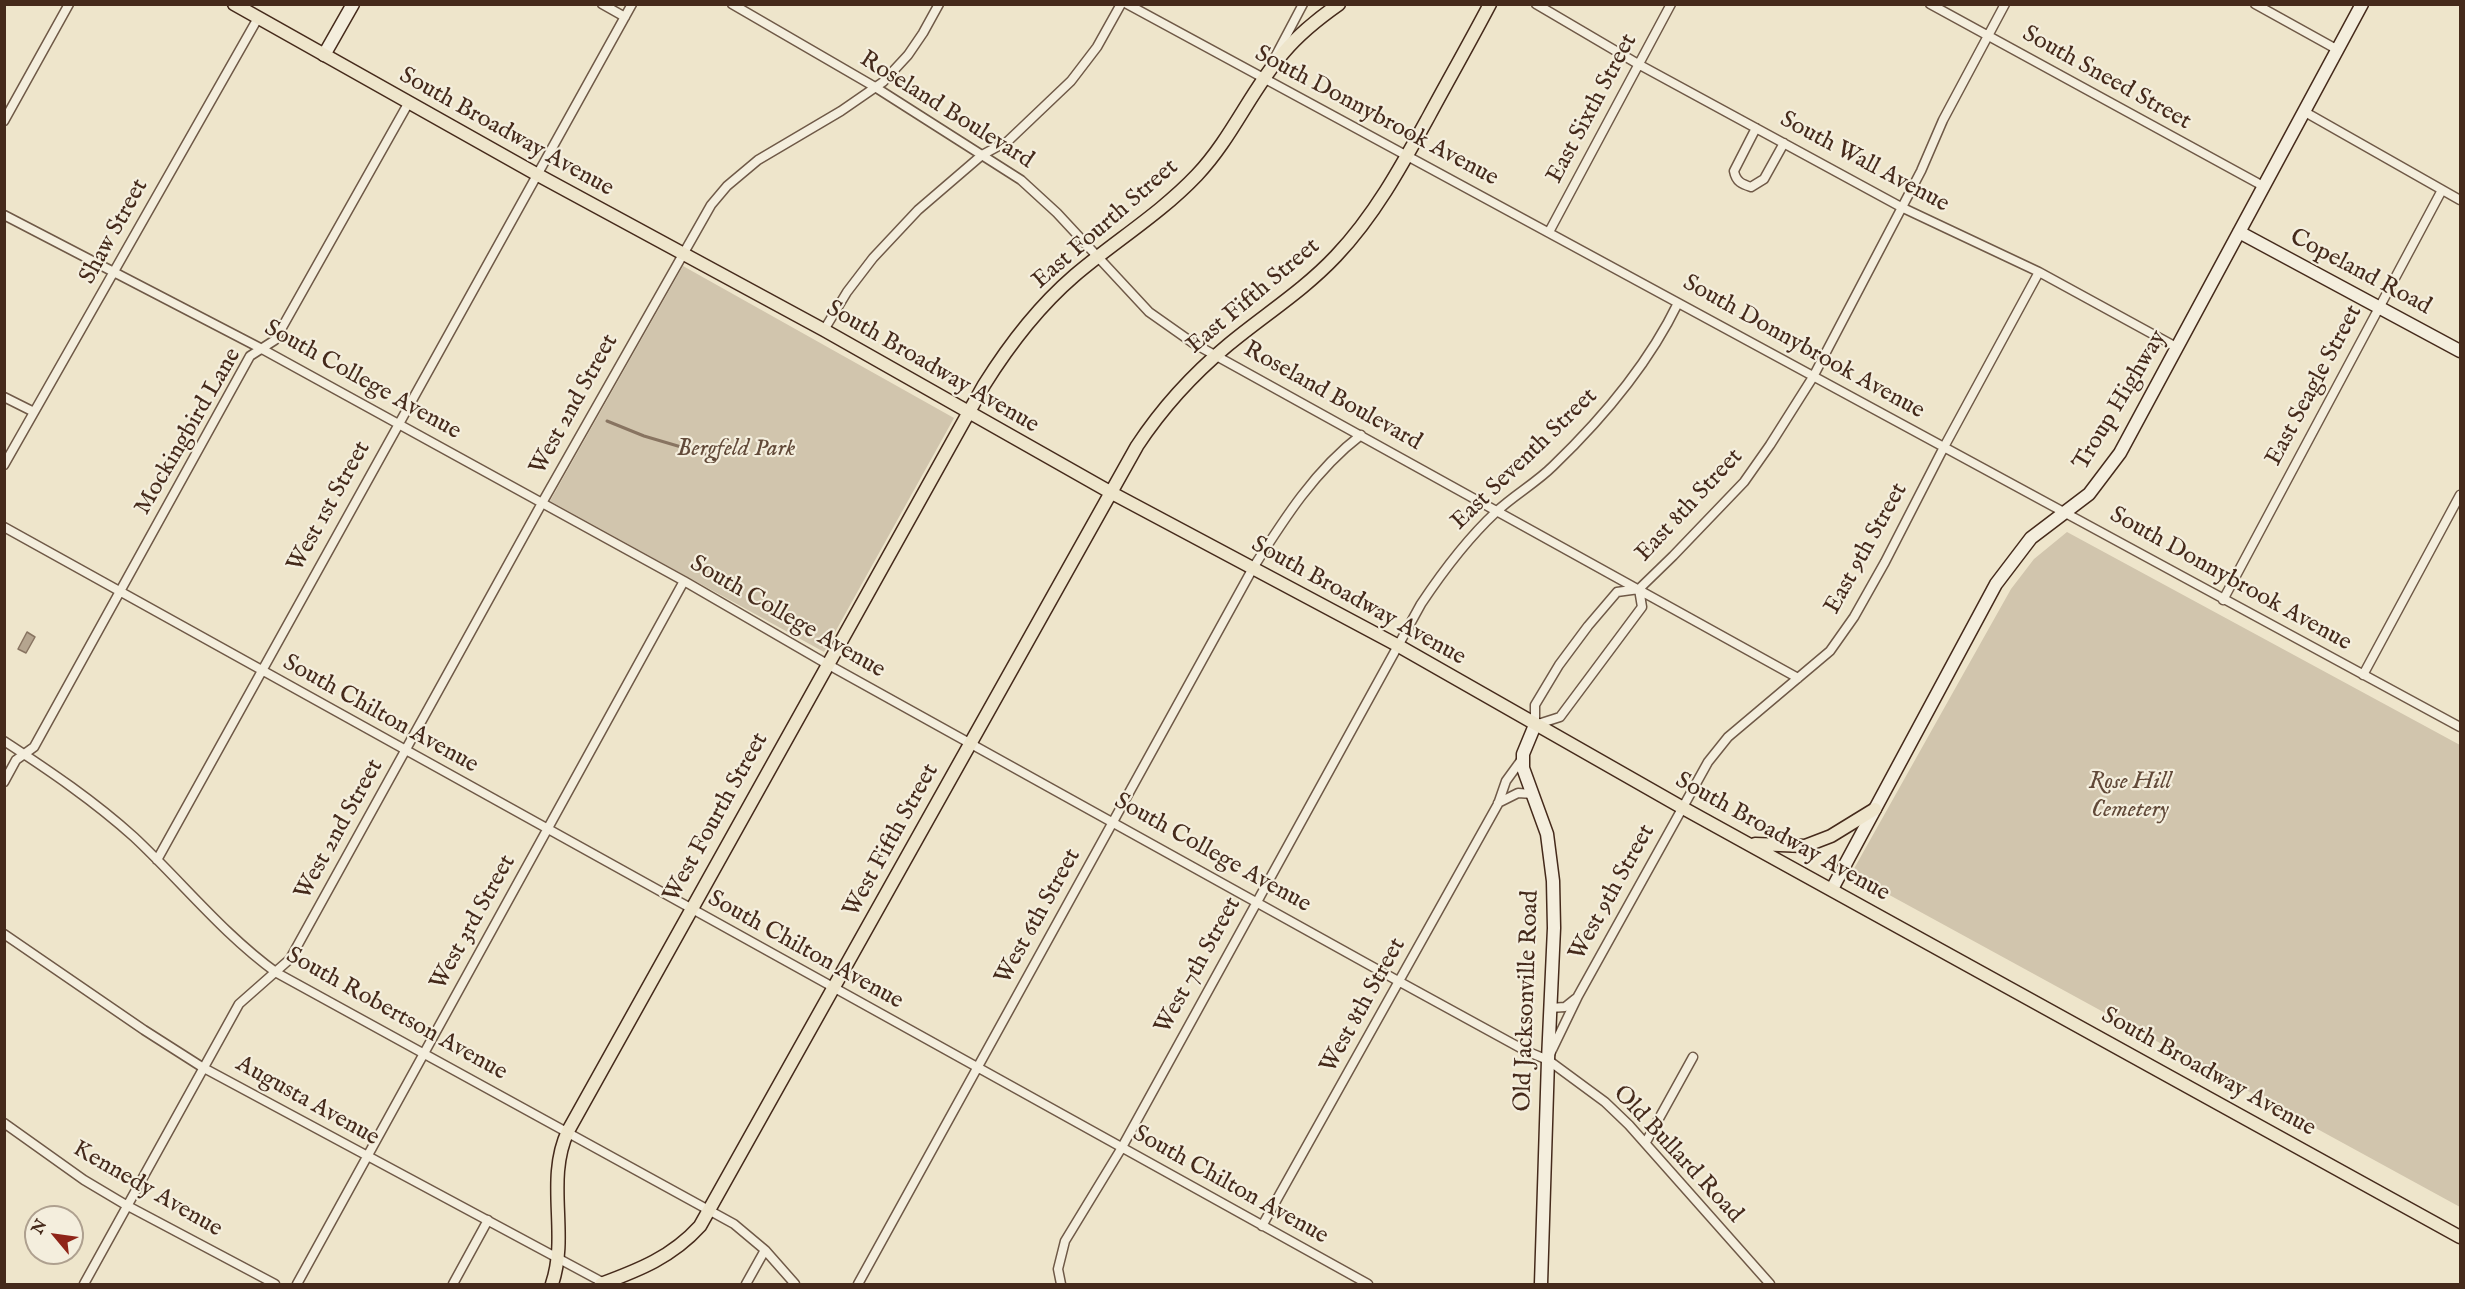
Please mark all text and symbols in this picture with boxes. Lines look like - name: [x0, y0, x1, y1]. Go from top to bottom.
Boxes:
- street label: South Sneed Street: [2017, 21, 2195, 137]
- street label: East Sixth Street: [1542, 29, 1644, 189]
- street label: South Donnybrook Avenue: [1249, 40, 1503, 194]
- street label: Roseland Boulevard: [854, 46, 1038, 176]
- street label: South Broadway Avenue: [394, 62, 618, 204]
- street label: South Wall Avenue: [1775, 106, 1953, 220]
- street label: East Fourth Street: [1027, 154, 1185, 296]
- street label: Shaw Street: [74, 174, 156, 290]
- street label: Copeland Road: [2284, 224, 2436, 322]
- street label: East Fifth Street: [1181, 233, 1327, 361]
- street label: South Donnybrook Avenue: [1677, 269, 1929, 427]
- street label: South Broadway Avenue: [821, 295, 1043, 441]
- street label: East Seagle Street: [2261, 301, 2369, 471]
- street label: South College Avenue: [259, 315, 465, 447]
- street label: Troup Highway: [2068, 326, 2174, 476]
- street label: West 2nd Street: [525, 330, 625, 480]
- street label: Roseland Boulevard: [1238, 336, 1426, 458]
- street label: Mockingbird Lane: [130, 343, 248, 521]
- street label: East Seventh Street: [1446, 383, 1604, 537]
- park label: Bergfeld Park: [677, 436, 795, 464]
- street label: West 1st Street: [282, 437, 378, 577]
- street label: East 8th Street: [1630, 443, 1750, 569]
- street label: East 9th Street: [1819, 478, 1915, 620]
- street label: South Donnybrook Avenue: [2104, 501, 2356, 659]
- street label: South Broadway Avenue: [1246, 531, 1470, 673]
- street label: South College Avenue: [684, 550, 890, 686]
- street label: South Chilton Avenue: [277, 649, 483, 781]
- street label: West Fourth Street: [658, 728, 776, 908]
- street label: West 2nd Street: [290, 755, 390, 905]
- street label: West Fifth Street: [838, 759, 946, 923]
- street label: South Broadway Avenue: [1670, 767, 1894, 909]
- park label: Rose Hill Cemetery: [2089, 769, 2171, 825]
- street label: South College Avenue: [1109, 788, 1315, 920]
- street label: West 9th Street: [1564, 820, 1662, 966]
- street label: West 6th Street: [990, 844, 1088, 990]
- street label: West 3rd Street: [425, 850, 523, 996]
- street label: South Chilton Avenue: [702, 885, 908, 1017]
- street label: Old Jacksonville Road: [1510, 890, 1546, 1112]
- street label: West 7th Street: [1150, 893, 1248, 1039]
- street label: West 8th Street: [1315, 933, 1413, 1079]
- street label: South Robertson Avenue: [280, 942, 512, 1088]
- street label: South Broadway Avenue: [2096, 1002, 2320, 1144]
- street label: Augusta Avenue: [230, 1051, 384, 1153]
- street label: Old Bullard Road: [1606, 1080, 1748, 1230]
- street label: South Chilton Avenue: [1127, 1120, 1333, 1252]
- street label: Kennedy Avenue: [67, 1136, 227, 1244]
- north arrow: [24, 1205, 84, 1265]
- text: N: [28, 1216, 52, 1238]

